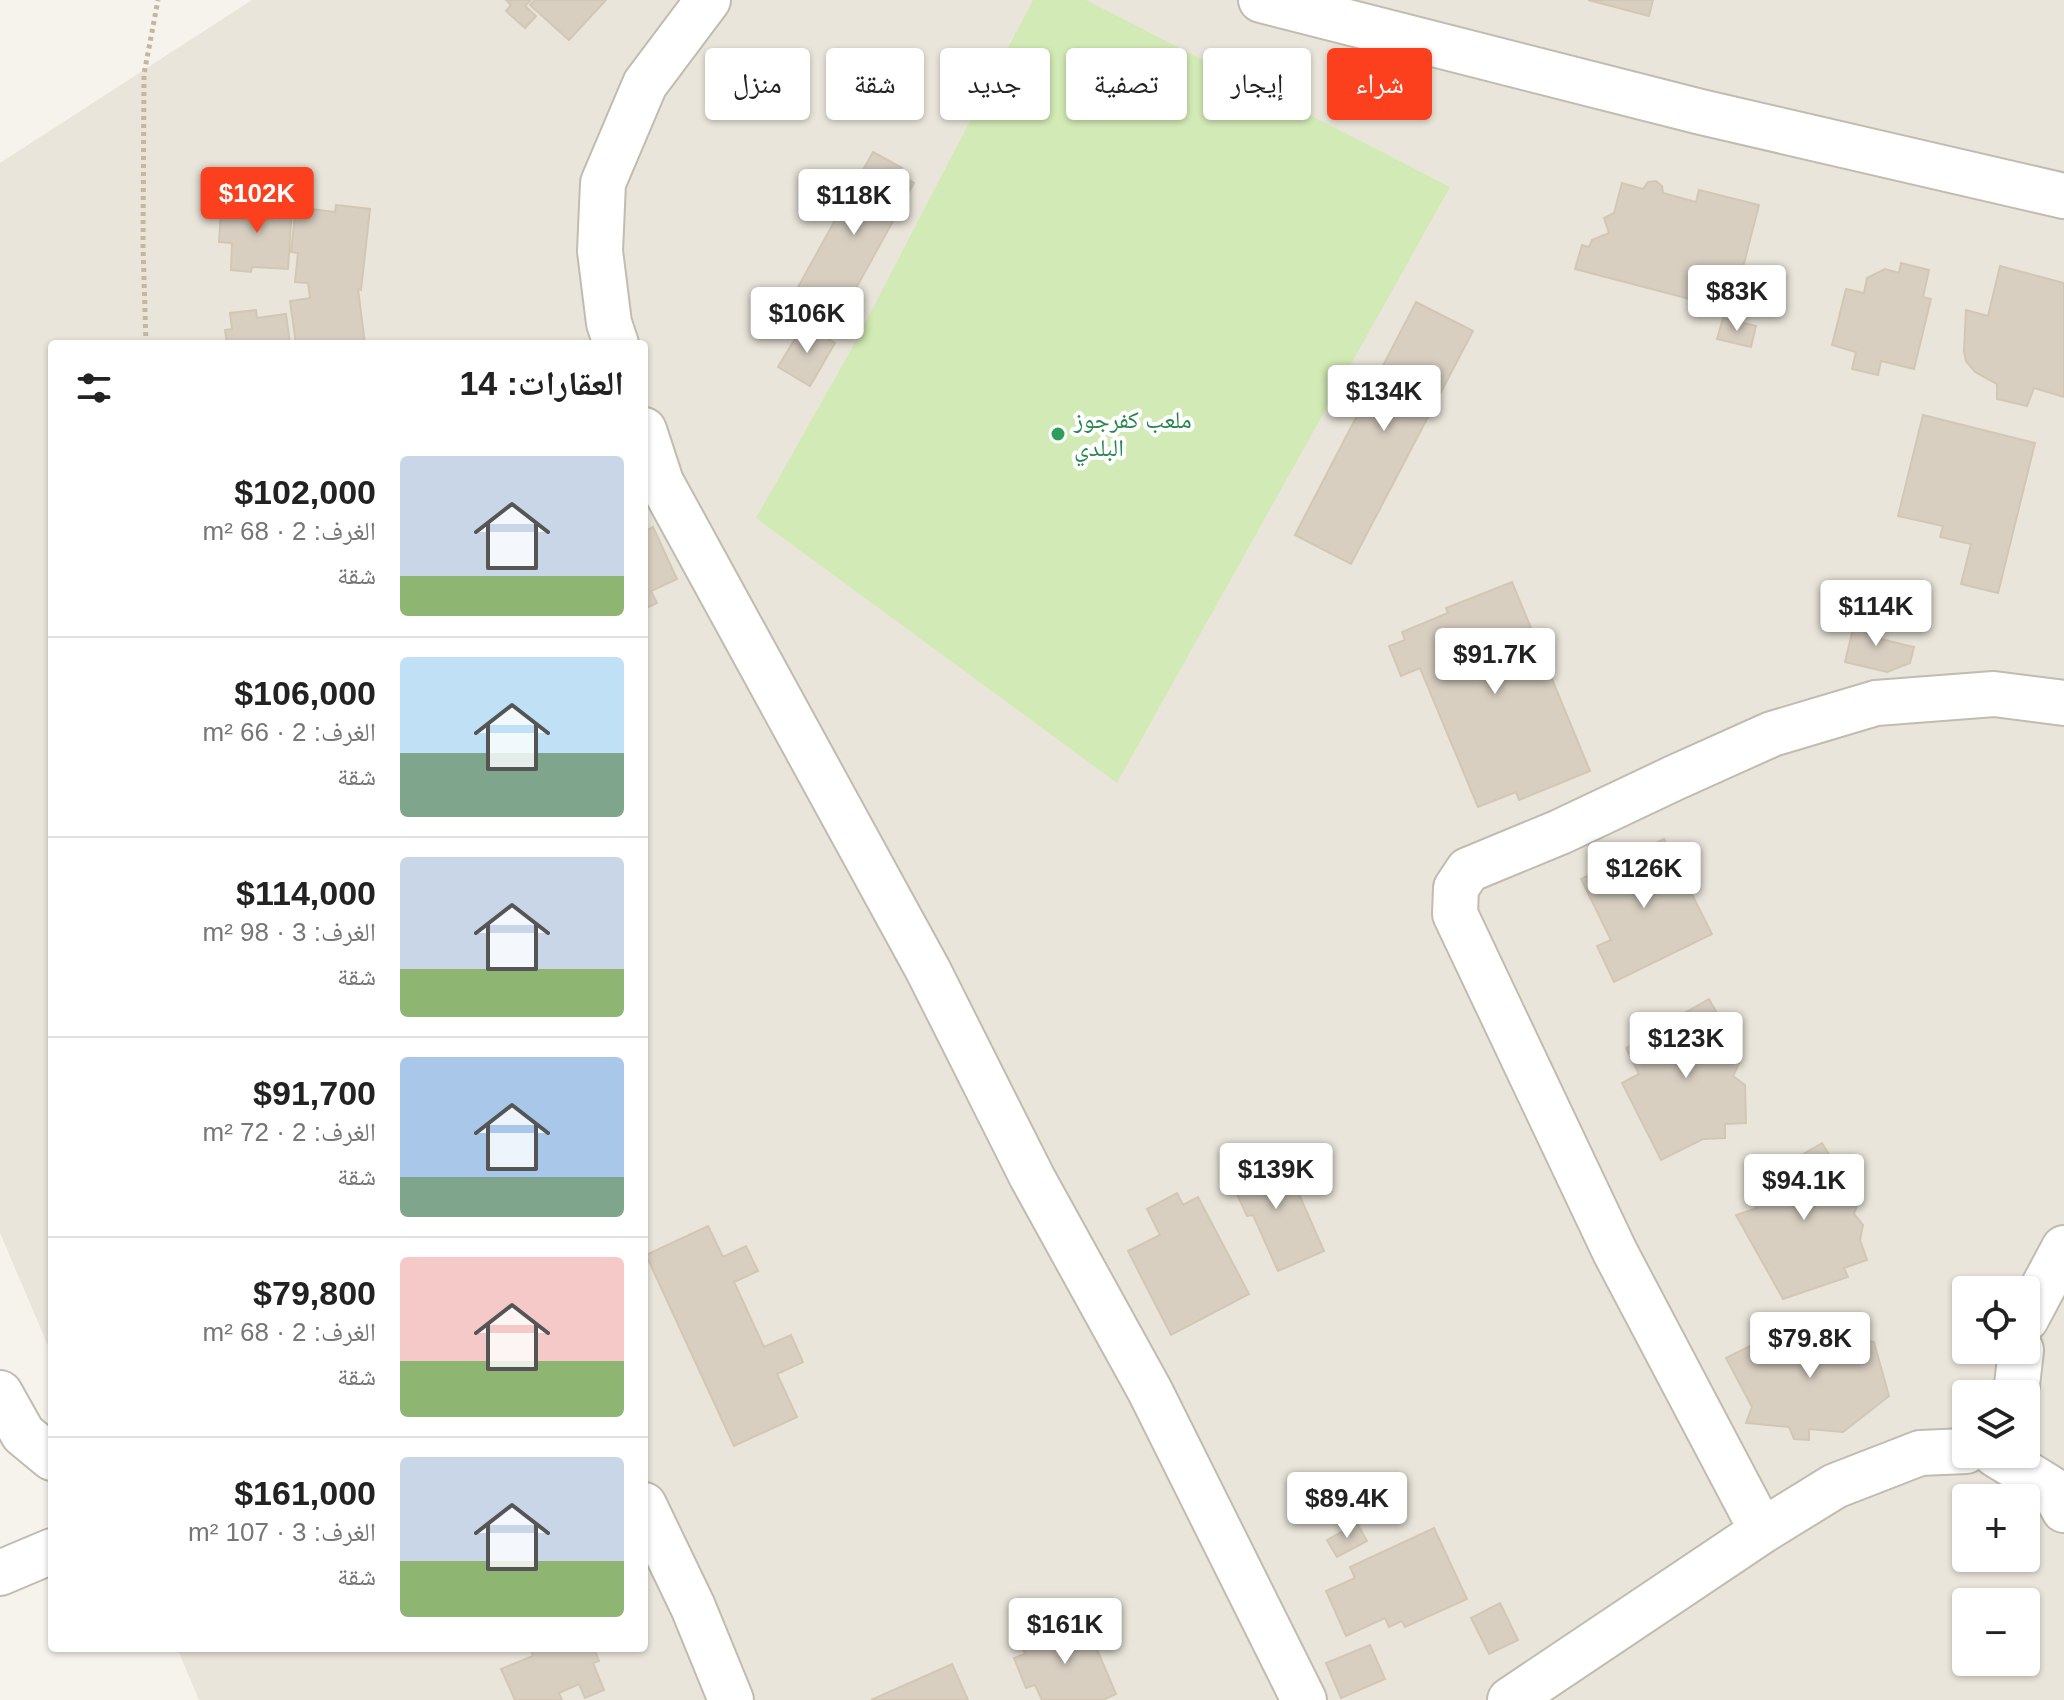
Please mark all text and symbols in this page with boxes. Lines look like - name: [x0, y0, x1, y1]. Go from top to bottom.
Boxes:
- chip: منزل: [705, 48, 810, 120]
- chip: شقة: [826, 48, 924, 120]
- chip: جديد: [940, 48, 1050, 120]
- chip: تصفية: [1066, 48, 1187, 120]
- chip: إيجار: [1203, 48, 1311, 120]
- chip: شراء: [1327, 48, 1432, 120]
- pin: $102K: [201, 167, 313, 235]
- pin: $118K: [798, 169, 910, 237]
- text: $102K: [219, 178, 295, 208]
- text: $118K: [816, 180, 892, 210]
- pin: $83K: [1690, 265, 1784, 333]
- text: $83K: [1706, 276, 1768, 306]
- pin: $106K: [751, 287, 863, 355]
- text: $106K: [769, 298, 845, 328]
- text: العقارات: 14: [459, 364, 624, 402]
- pin: $134K: [1328, 365, 1440, 433]
- icon: filters: [72, 366, 116, 410]
- text: $134K: [1346, 376, 1422, 406]
- place label: ملعب كفرجوز البلدي: [1073, 406, 1192, 467]
- marker: ملعب كفرجوز البلدي: [1049, 425, 1067, 443]
- text: $102,000: [234, 473, 376, 511]
- icon: home: [464, 488, 560, 584]
- text: الغرف: 2 · 68 m²: [202, 516, 376, 546]
- text: شقة: [337, 560, 376, 590]
- pin: $114K: [1820, 580, 1932, 648]
- text: $114K: [1838, 591, 1914, 621]
- pin: $91.7K: [1430, 628, 1560, 696]
- text: $91.7K: [1453, 639, 1537, 669]
- text: $106,000: [234, 674, 376, 712]
- icon: home: [464, 689, 560, 785]
- text: الغرف: 2 · 66 m²: [202, 717, 376, 747]
- text: شقة: [337, 761, 376, 791]
- pin: $126K: [1588, 842, 1700, 910]
- text: $126K: [1606, 853, 1682, 883]
- text: $114,000: [236, 874, 376, 912]
- icon: home: [464, 889, 560, 985]
- text: الغرف: 3 · 98 m²: [202, 917, 376, 947]
- text: شقة: [337, 961, 376, 991]
- pin: $123K: [1630, 1012, 1742, 1080]
- text: $123K: [1648, 1023, 1724, 1053]
- text: $91,700: [253, 1074, 376, 1112]
- icon: home: [464, 1089, 560, 1185]
- text: الغرف: 2 · 72 m²: [202, 1117, 376, 1147]
- pin: $139K: [1220, 1143, 1332, 1211]
- text: $139K: [1238, 1154, 1314, 1184]
- pin: $94.1K: [1739, 1154, 1869, 1222]
- text: شقة: [337, 1161, 376, 1191]
- text: $94.1K: [1762, 1165, 1846, 1195]
- text: $79,800: [253, 1274, 376, 1312]
- map controls: [1952, 1276, 2040, 1676]
- button: locate: [1952, 1276, 2040, 1364]
- icon: home: [464, 1289, 560, 1385]
- pin: $79.8K: [1745, 1312, 1875, 1380]
- text: الغرف: 2 · 68 m²: [202, 1317, 376, 1347]
- text: $79.8K: [1768, 1323, 1852, 1353]
- text: شقة: [337, 1361, 376, 1391]
- button: layers: [1952, 1380, 2040, 1468]
- pin: $89.4K: [1282, 1472, 1412, 1540]
- text: $161,000: [234, 1474, 376, 1512]
- text: $89.4K: [1305, 1483, 1389, 1513]
- button: +: [1952, 1484, 2040, 1572]
- icon: home: [464, 1489, 560, 1585]
- text: الغرف: 3 · 107 m²: [188, 1517, 376, 1547]
- text: شقة: [337, 1561, 376, 1591]
- button: −: [1952, 1588, 2040, 1676]
- pin: $161K: [1009, 1598, 1121, 1666]
- text: $161K: [1027, 1609, 1103, 1639]

